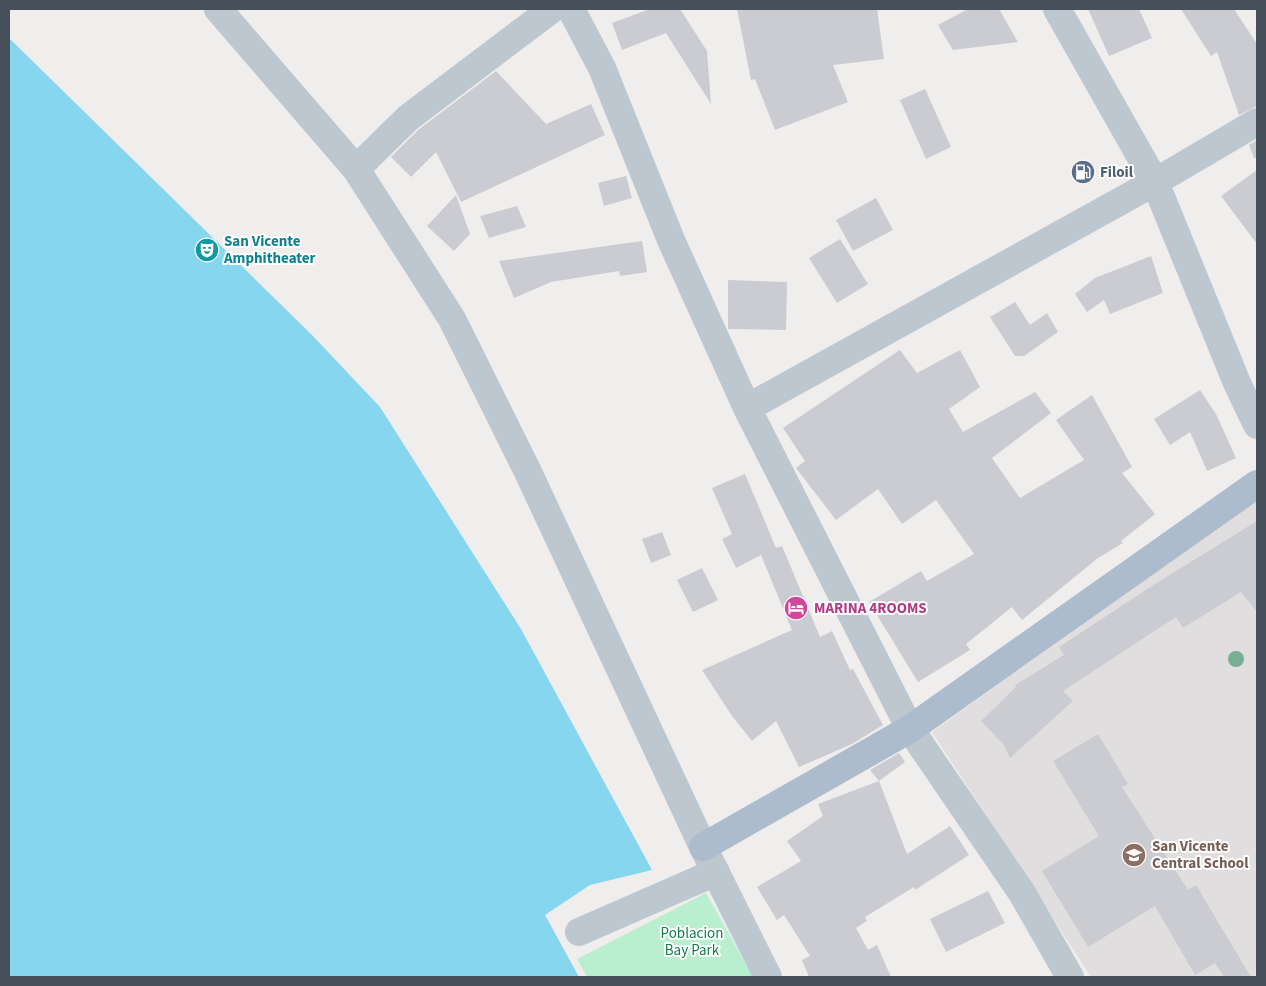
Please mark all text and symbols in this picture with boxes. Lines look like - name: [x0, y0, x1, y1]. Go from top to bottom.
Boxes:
- fuel station icon: Filoil: [1070, 159, 1096, 185]
- place label: Filoil: [1100, 162, 1134, 183]
- place label: San Vicente Amphitheater: [223, 231, 316, 269]
- theatre icon: San Vicente Amphitheater: [194, 237, 220, 263]
- hotel icon: MARINA 4ROOMS: [783, 595, 809, 621]
- place label: MARINA 4ROOMS: [814, 598, 927, 619]
- place label: San Vicente Central School: [1152, 836, 1249, 874]
- school or university icon: San Vicente Central School: [1121, 842, 1147, 868]
- park label: Poblacion Bay Park: [661, 923, 723, 961]

